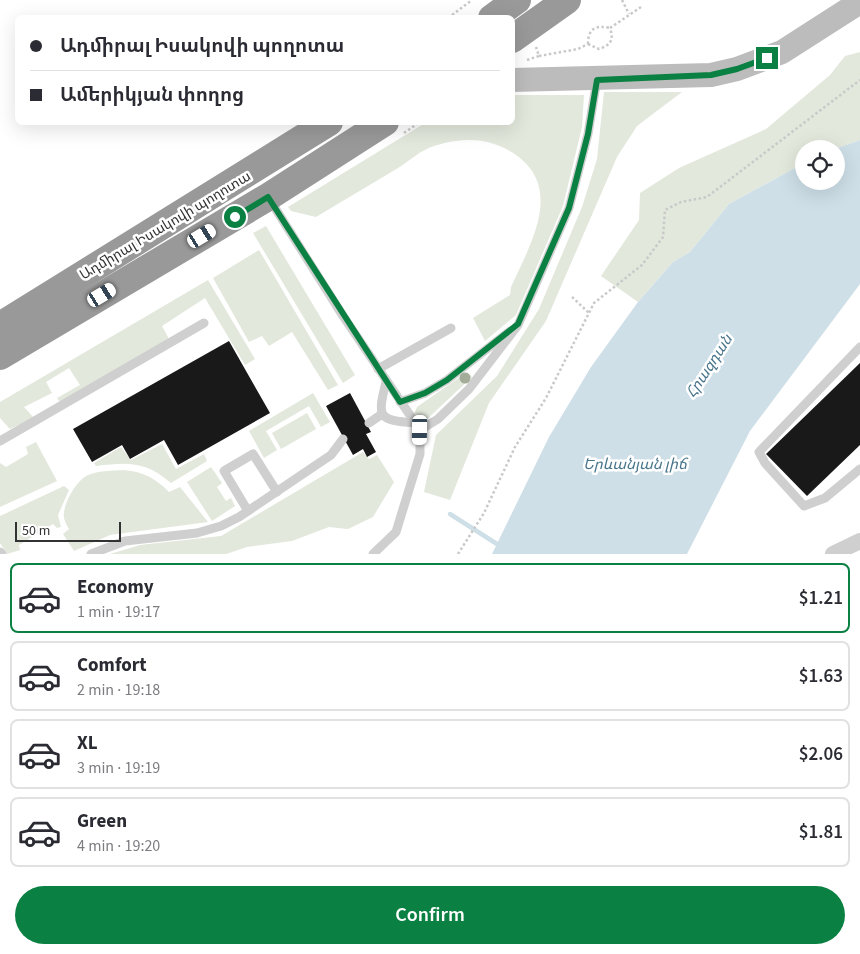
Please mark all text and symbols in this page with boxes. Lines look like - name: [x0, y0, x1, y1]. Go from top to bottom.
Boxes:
- text: Ադմիրալ Իսակովի պողոտա: [60, 33, 344, 60]
- route end: [756, 47, 778, 69]
- text: Ամերիկյան փողոց: [60, 82, 244, 109]
- map controls: [795, 140, 845, 190]
- button: locate: [795, 140, 845, 190]
- street label: Ադմիրալ Իսակովի պողոտա: [76, 167, 255, 285]
- route start: [224, 206, 246, 228]
- car: [185, 222, 218, 250]
- car: [85, 281, 118, 309]
- water label: Հրազդան: [681, 330, 738, 402]
- car: [412, 415, 427, 445]
- water label: Երևանյան լիճ: [583, 454, 689, 475]
- scale bar: [15, 519, 121, 542]
- text: 50 m: [22, 521, 50, 541]
- text: Economy: [77, 574, 154, 601]
- icon: car: [17, 576, 62, 621]
- text: $1.21: [799, 585, 843, 612]
- text: 1 min · 19:17: [77, 601, 160, 623]
- text: Comfort: [77, 652, 147, 679]
- icon: car: [17, 654, 62, 699]
- text: $1.63: [799, 663, 843, 690]
- text: 2 min · 19:18: [77, 679, 160, 701]
- text: XL: [77, 730, 98, 757]
- icon: car: [17, 732, 62, 777]
- text: $2.06: [799, 741, 843, 768]
- text: 3 min · 19:19: [77, 757, 160, 779]
- text: Green: [77, 808, 127, 835]
- icon: car: [17, 810, 62, 855]
- text: $1.81: [799, 819, 843, 846]
- text: 4 min · 19:20: [77, 835, 160, 857]
- button: Confirm: [15, 886, 845, 944]

